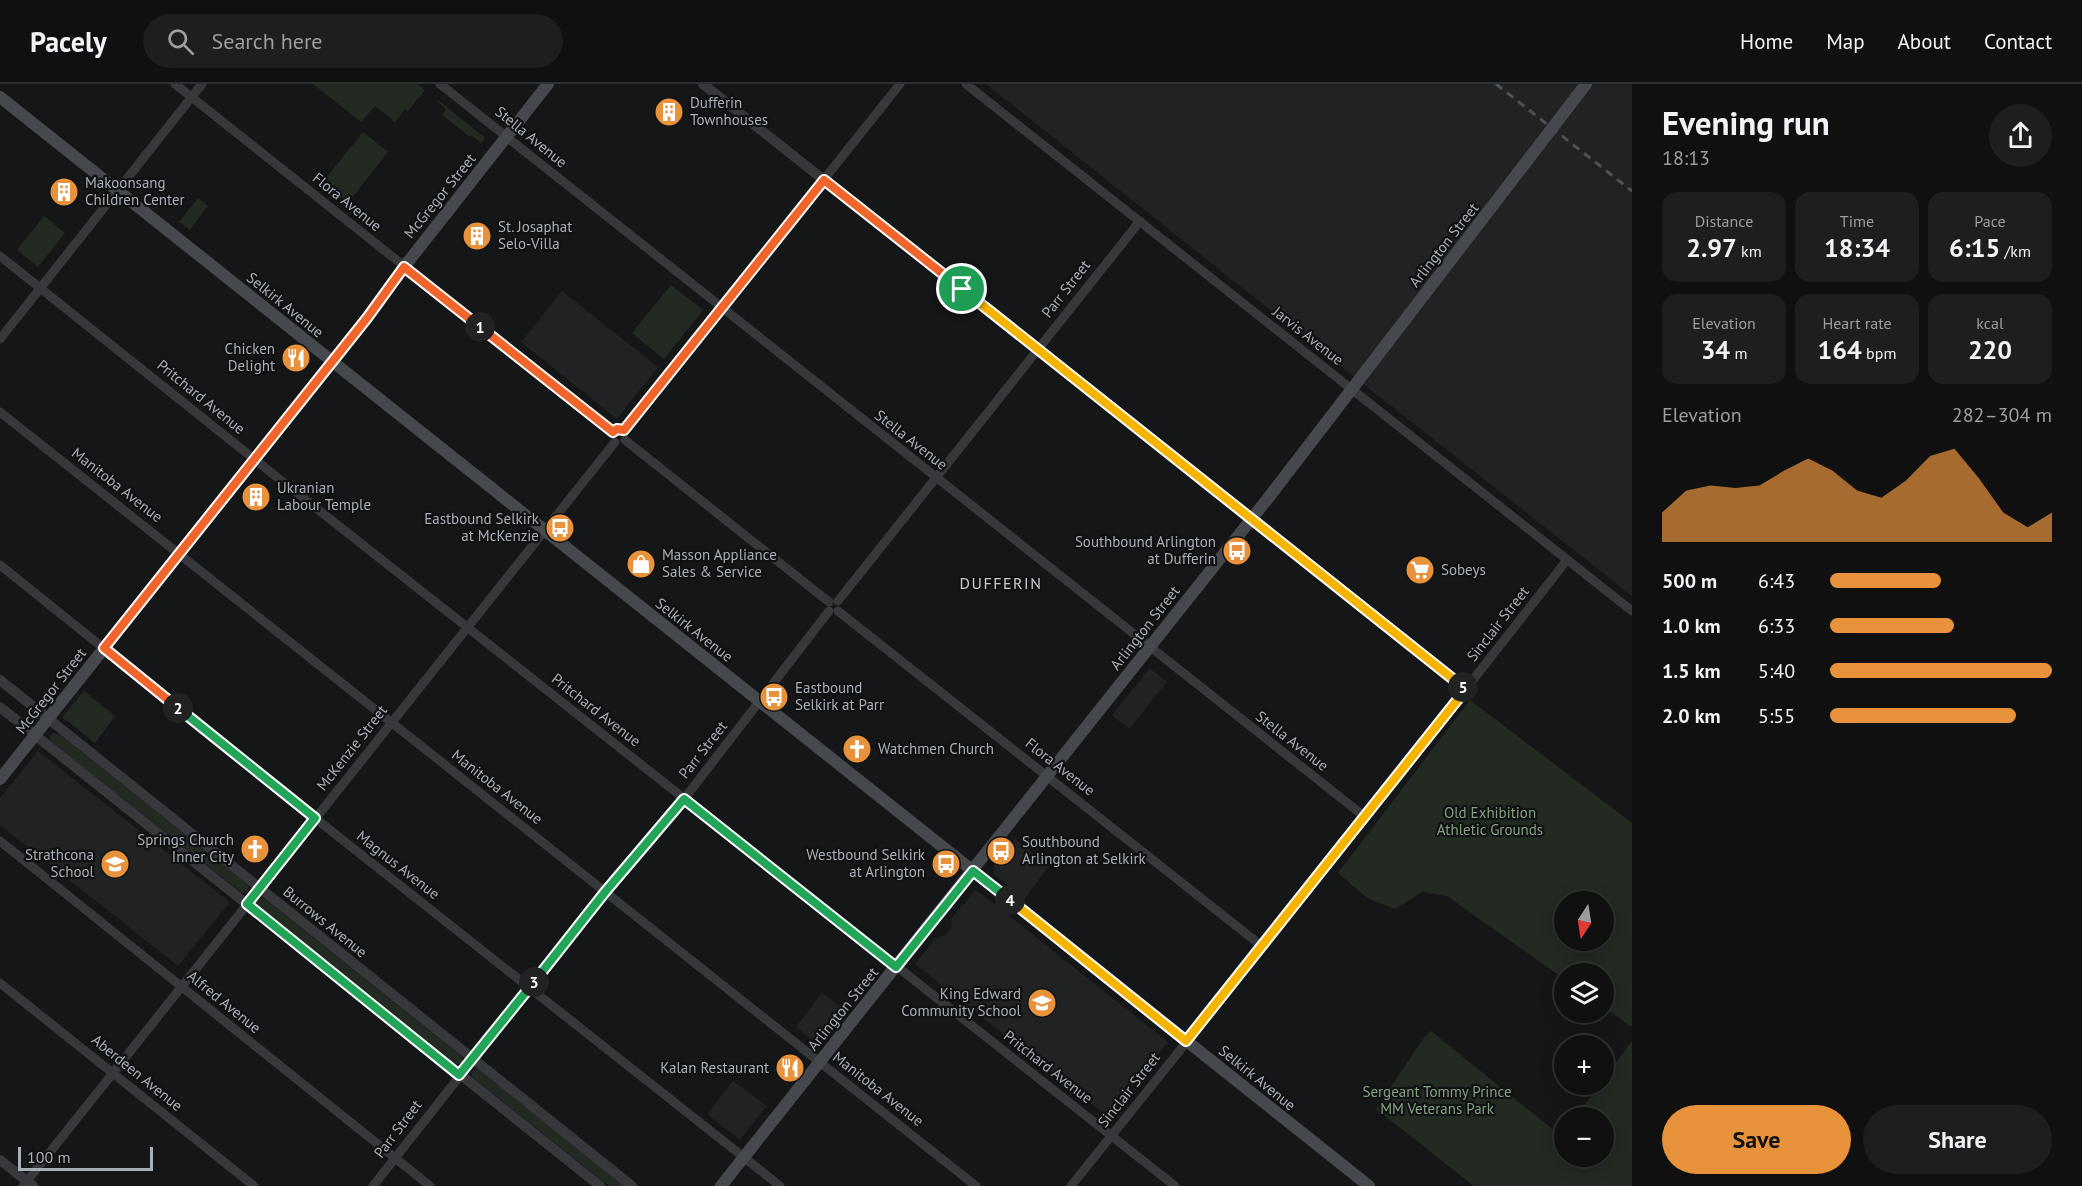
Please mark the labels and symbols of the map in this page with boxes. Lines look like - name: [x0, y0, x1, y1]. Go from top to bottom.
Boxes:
- place label: Dufferin Townhouses: [690, 93, 768, 129]
- building icon: Dufferin Townhouses: [653, 96, 685, 128]
- street label: Stella Avenue: [491, 102, 571, 171]
- street label: McGregor Street: [400, 149, 480, 242]
- street label: Flora Avenue: [309, 168, 386, 235]
- place label: Makoonsang Children Center: [85, 173, 185, 209]
- building icon: Makoonsang Children Center: [48, 176, 80, 208]
- street label: Arlington Street: [1405, 199, 1483, 291]
- place label: St. Josaphat Selo-Villa: [498, 217, 572, 253]
- building icon: St. Josaphat Selo-Villa: [461, 220, 493, 252]
- street label: Parr Street: [1037, 256, 1094, 321]
- pin: [936, 263, 987, 314]
- street label: Selkirk Avenue: [243, 268, 328, 341]
- street label: Jarvis Avenue: [1268, 301, 1348, 369]
- pin: 1: [465, 312, 495, 342]
- place label: Chicken Delight: [225, 339, 275, 375]
- restaurant icon: Chicken Delight: [280, 342, 312, 374]
- street label: Pritchard Avenue: [153, 355, 249, 438]
- street label: Stella Avenue: [871, 405, 951, 474]
- street label: Manitoba Avenue: [68, 443, 167, 526]
- place label: Ukranian Labour Temple: [277, 478, 371, 514]
- building icon: Ukranian Labour Temple: [240, 481, 272, 513]
- place label: Eastbound Selkirk at McKenzie: [424, 509, 540, 545]
- bus stop icon: Eastbound Selkirk at McKenzie: [544, 512, 576, 544]
- place label: Southbound Arlington at Dufferin: [1075, 532, 1216, 568]
- bus stop icon: Southbound Arlington at Dufferin: [1221, 535, 1253, 567]
- place label: Masson Appliance Sales & Service: [662, 545, 777, 581]
- shop icon: Masson Appliance Sales & Service: [625, 548, 657, 580]
- supermarket icon: Sobeys: [1404, 554, 1436, 586]
- place label: Sobeys: [1441, 560, 1486, 579]
- district label: DUFFERIN: [960, 573, 1042, 593]
- street label: Arlington Street: [1106, 582, 1184, 674]
- street label: Sinclair Street: [1462, 582, 1533, 665]
- street label: Selkirk Avenue: [652, 593, 737, 666]
- street label: McGregor Street: [11, 644, 90, 737]
- street label: Pritchard Avenue: [548, 669, 645, 750]
- pin: 5: [1448, 672, 1478, 702]
- place label: Eastbound Selkirk at Parr: [795, 678, 884, 714]
- bus stop icon: Eastbound Selkirk at Parr: [758, 681, 790, 713]
- pin: 2: [163, 693, 193, 723]
- street label: McKenzie Street: [312, 701, 391, 794]
- street label: Stella Avenue: [1252, 706, 1332, 775]
- street label: Parr Street: [674, 717, 731, 782]
- church icon: Watchmen Church: [841, 733, 873, 765]
- street label: Flora Avenue: [1022, 734, 1099, 800]
- place label: Watchmen Church: [878, 739, 994, 758]
- street label: Manitoba Avenue: [448, 745, 547, 828]
- park label: Old Exhibition Athletic Grounds: [1437, 803, 1543, 839]
- street label: Magnus Avenue: [353, 826, 444, 903]
- place label: Springs Church Inner City: [137, 830, 234, 866]
- place label: Southbound Arlington at Selkirk: [1022, 832, 1147, 868]
- church icon: Springs Church Inner City: [239, 833, 271, 865]
- bus stop icon: Southbound Arlington at Selkirk: [985, 835, 1017, 867]
- place label: Strathcona School: [25, 845, 95, 881]
- place label: Westbound Selkirk at Arlington: [806, 845, 926, 881]
- school or university icon: Strathcona School: [99, 848, 131, 880]
- bus stop icon: Westbound Selkirk at Arlington: [930, 848, 962, 880]
- street label: Burrows Avenue: [279, 882, 371, 961]
- pin: 4: [995, 885, 1025, 915]
- north arrow: [1554, 891, 1614, 951]
- street label: Arlington Street: [803, 963, 882, 1054]
- street label: Alfred Avenue: [184, 966, 265, 1037]
- pin: 3: [519, 967, 549, 997]
- place label: King Edward Community School: [901, 984, 1022, 1020]
- school or university icon: King Edward Community School: [1026, 987, 1058, 1019]
- street label: Pritchard Avenue: [1000, 1026, 1097, 1107]
- street label: Aberdeen Avenue: [88, 1030, 187, 1115]
- street label: Selkirk Avenue: [1215, 1041, 1300, 1114]
- street label: Manitoba Avenue: [829, 1047, 928, 1130]
- street label: Sinclair Street: [1093, 1048, 1164, 1131]
- restaurant icon: Kalan Restaurant: [774, 1052, 806, 1084]
- place label: Kalan Restaurant: [660, 1058, 769, 1077]
- park label: Sergeant Tommy Prince MM Veterans Park: [1362, 1082, 1512, 1118]
- street label: Parr Street: [370, 1096, 426, 1162]
- scale bar: [18, 1144, 153, 1172]

